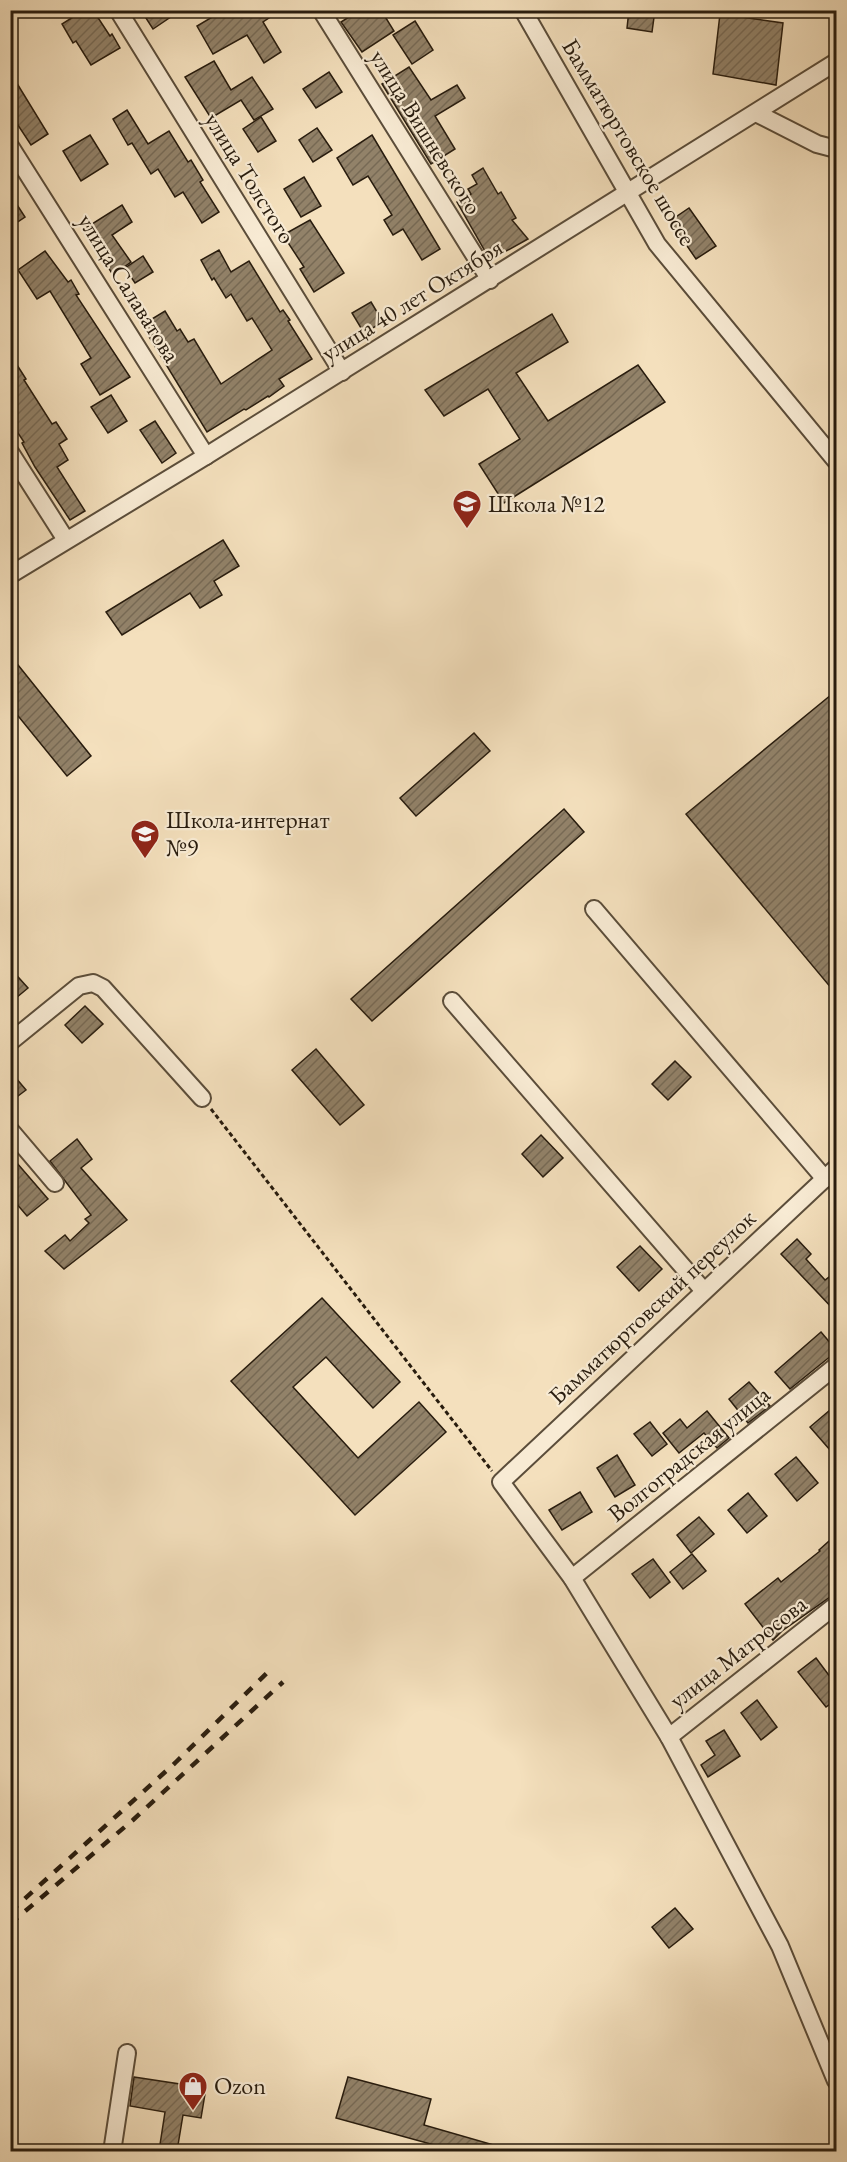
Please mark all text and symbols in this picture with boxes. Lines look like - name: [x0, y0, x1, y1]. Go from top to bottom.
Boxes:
- street label: Бамматюртовское шоссе: [555, 33, 704, 251]
- street label: улица Вишневского: [363, 43, 490, 220]
- street label: улица Толстого: [198, 106, 303, 249]
- street label: улица Салаватова: [71, 208, 188, 368]
- street label: улица 40 лет Октября: [315, 231, 508, 368]
- school or university icon: Школа №12: [451, 488, 483, 530]
- place label: Школа №12: [488, 488, 605, 519]
- place label: Школа-интернат №9: [166, 804, 330, 863]
- school or university icon: Школа-интернат №9: [129, 818, 161, 860]
- street label: Бамматюртовский переулок: [542, 1202, 762, 1411]
- street label: Волгоградская улица: [601, 1378, 776, 1529]
- street label: улица Матросова: [662, 1588, 813, 1715]
- shop icon: Ozon: [177, 2070, 209, 2112]
- place label: Ozon: [214, 2070, 266, 2101]

